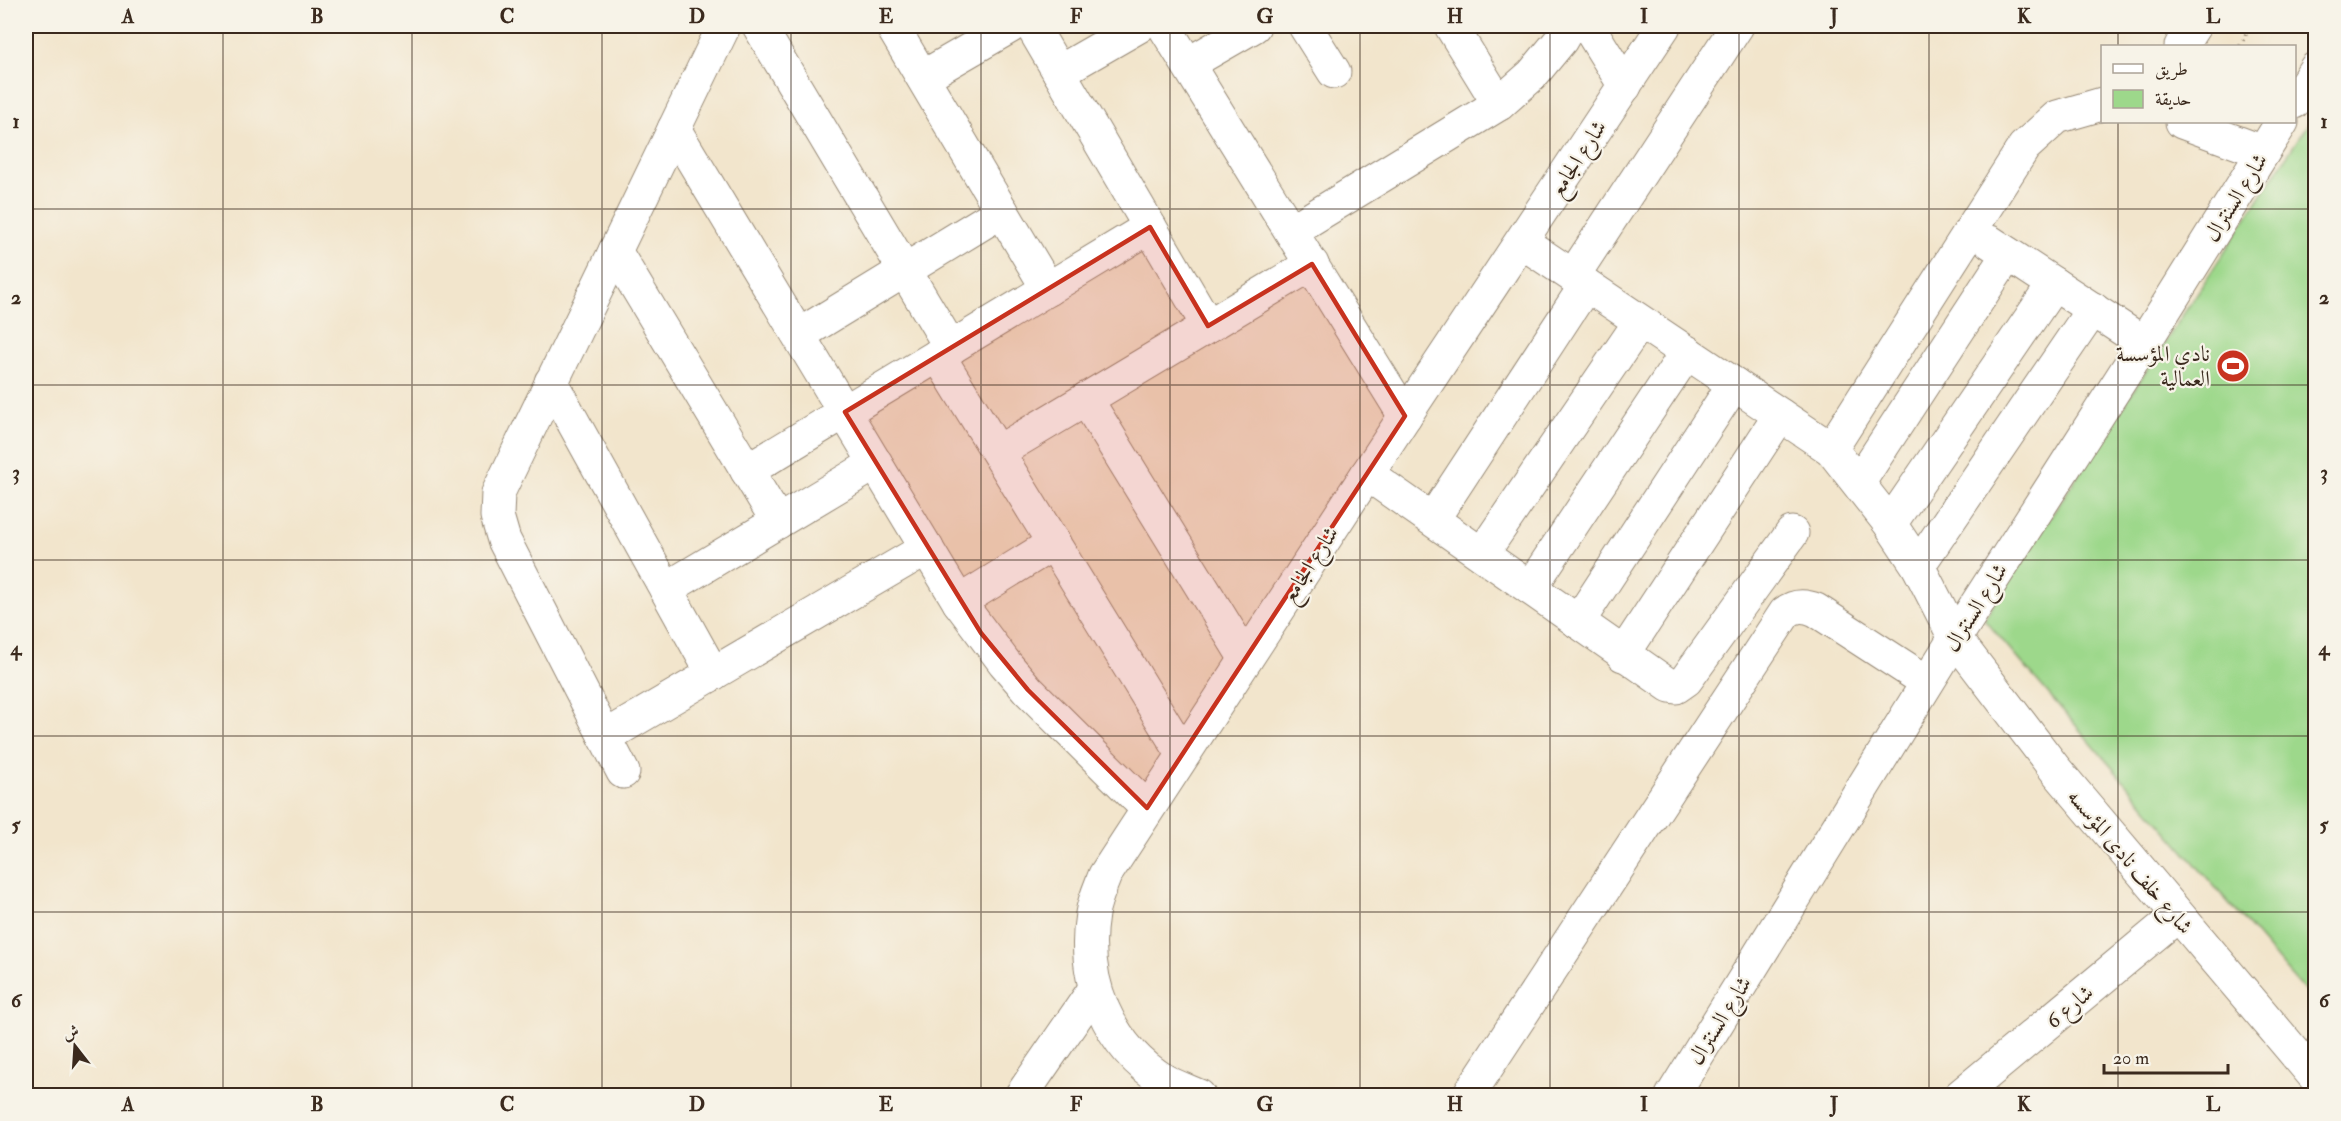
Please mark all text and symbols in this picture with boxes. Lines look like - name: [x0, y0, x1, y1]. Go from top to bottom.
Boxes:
- text: A: [121, 4, 135, 29]
- text: B: [310, 4, 324, 29]
- text: C: [500, 4, 514, 29]
- text: D: [689, 4, 705, 29]
- text: E: [879, 4, 894, 29]
- text: F: [1070, 4, 1083, 29]
- text: G: [1257, 4, 1274, 29]
- text: H: [1447, 4, 1463, 29]
- text: I: [1640, 4, 1648, 29]
- text: J: [1829, 4, 1838, 29]
- text: K: [2017, 4, 2032, 29]
- text: L: [2206, 4, 2221, 29]
- legend: [2101, 45, 2296, 123]
- text: طريق: [2155, 58, 2188, 81]
- text: حديقة: [2155, 88, 2191, 111]
- text: 1: [12, 109, 20, 134]
- text: 1: [2320, 109, 2328, 134]
- street label: شارع الجامع: [1543, 115, 1617, 205]
- street label: شارع السنترال: [2198, 148, 2277, 249]
- text: 2: [11, 285, 21, 310]
- text: 2: [2319, 285, 2329, 310]
- place label: نادي المؤسسة العمالية: [2116, 340, 2210, 393]
- sports icon: نادي المؤسسة العمالية: [2215, 348, 2251, 384]
- text: 3: [12, 460, 20, 485]
- text: 3: [2320, 460, 2328, 485]
- street label: شارع الجامع: [1275, 521, 1349, 611]
- street label: شارع السنترال: [1938, 558, 2017, 659]
- text: 4: [10, 636, 23, 661]
- text: 4: [2318, 636, 2331, 661]
- street label: شارع خلف نادى المؤسسه: [2058, 783, 2199, 943]
- text: 5: [12, 812, 22, 837]
- text: 5: [2320, 812, 2330, 837]
- street label: شارع السنترال: [1682, 971, 1761, 1072]
- street label: شارع 6: [2040, 979, 2102, 1038]
- text: 6: [11, 988, 23, 1013]
- text: 6: [2319, 988, 2331, 1013]
- north arrow: [45, 1016, 105, 1076]
- text: ش: [60, 1021, 81, 1044]
- scale bar: [2104, 1037, 2228, 1075]
- text: 20 m: [2113, 1047, 2149, 1070]
- text: A: [121, 1092, 135, 1117]
- text: B: [310, 1092, 324, 1117]
- text: C: [500, 1092, 514, 1117]
- text: D: [689, 1092, 705, 1117]
- text: E: [879, 1092, 894, 1117]
- text: F: [1070, 1092, 1083, 1117]
- text: G: [1257, 1092, 1274, 1117]
- text: H: [1447, 1092, 1463, 1117]
- text: I: [1640, 1092, 1648, 1117]
- text: J: [1829, 1092, 1838, 1117]
- text: K: [2017, 1092, 2032, 1117]
- text: L: [2206, 1092, 2221, 1117]

